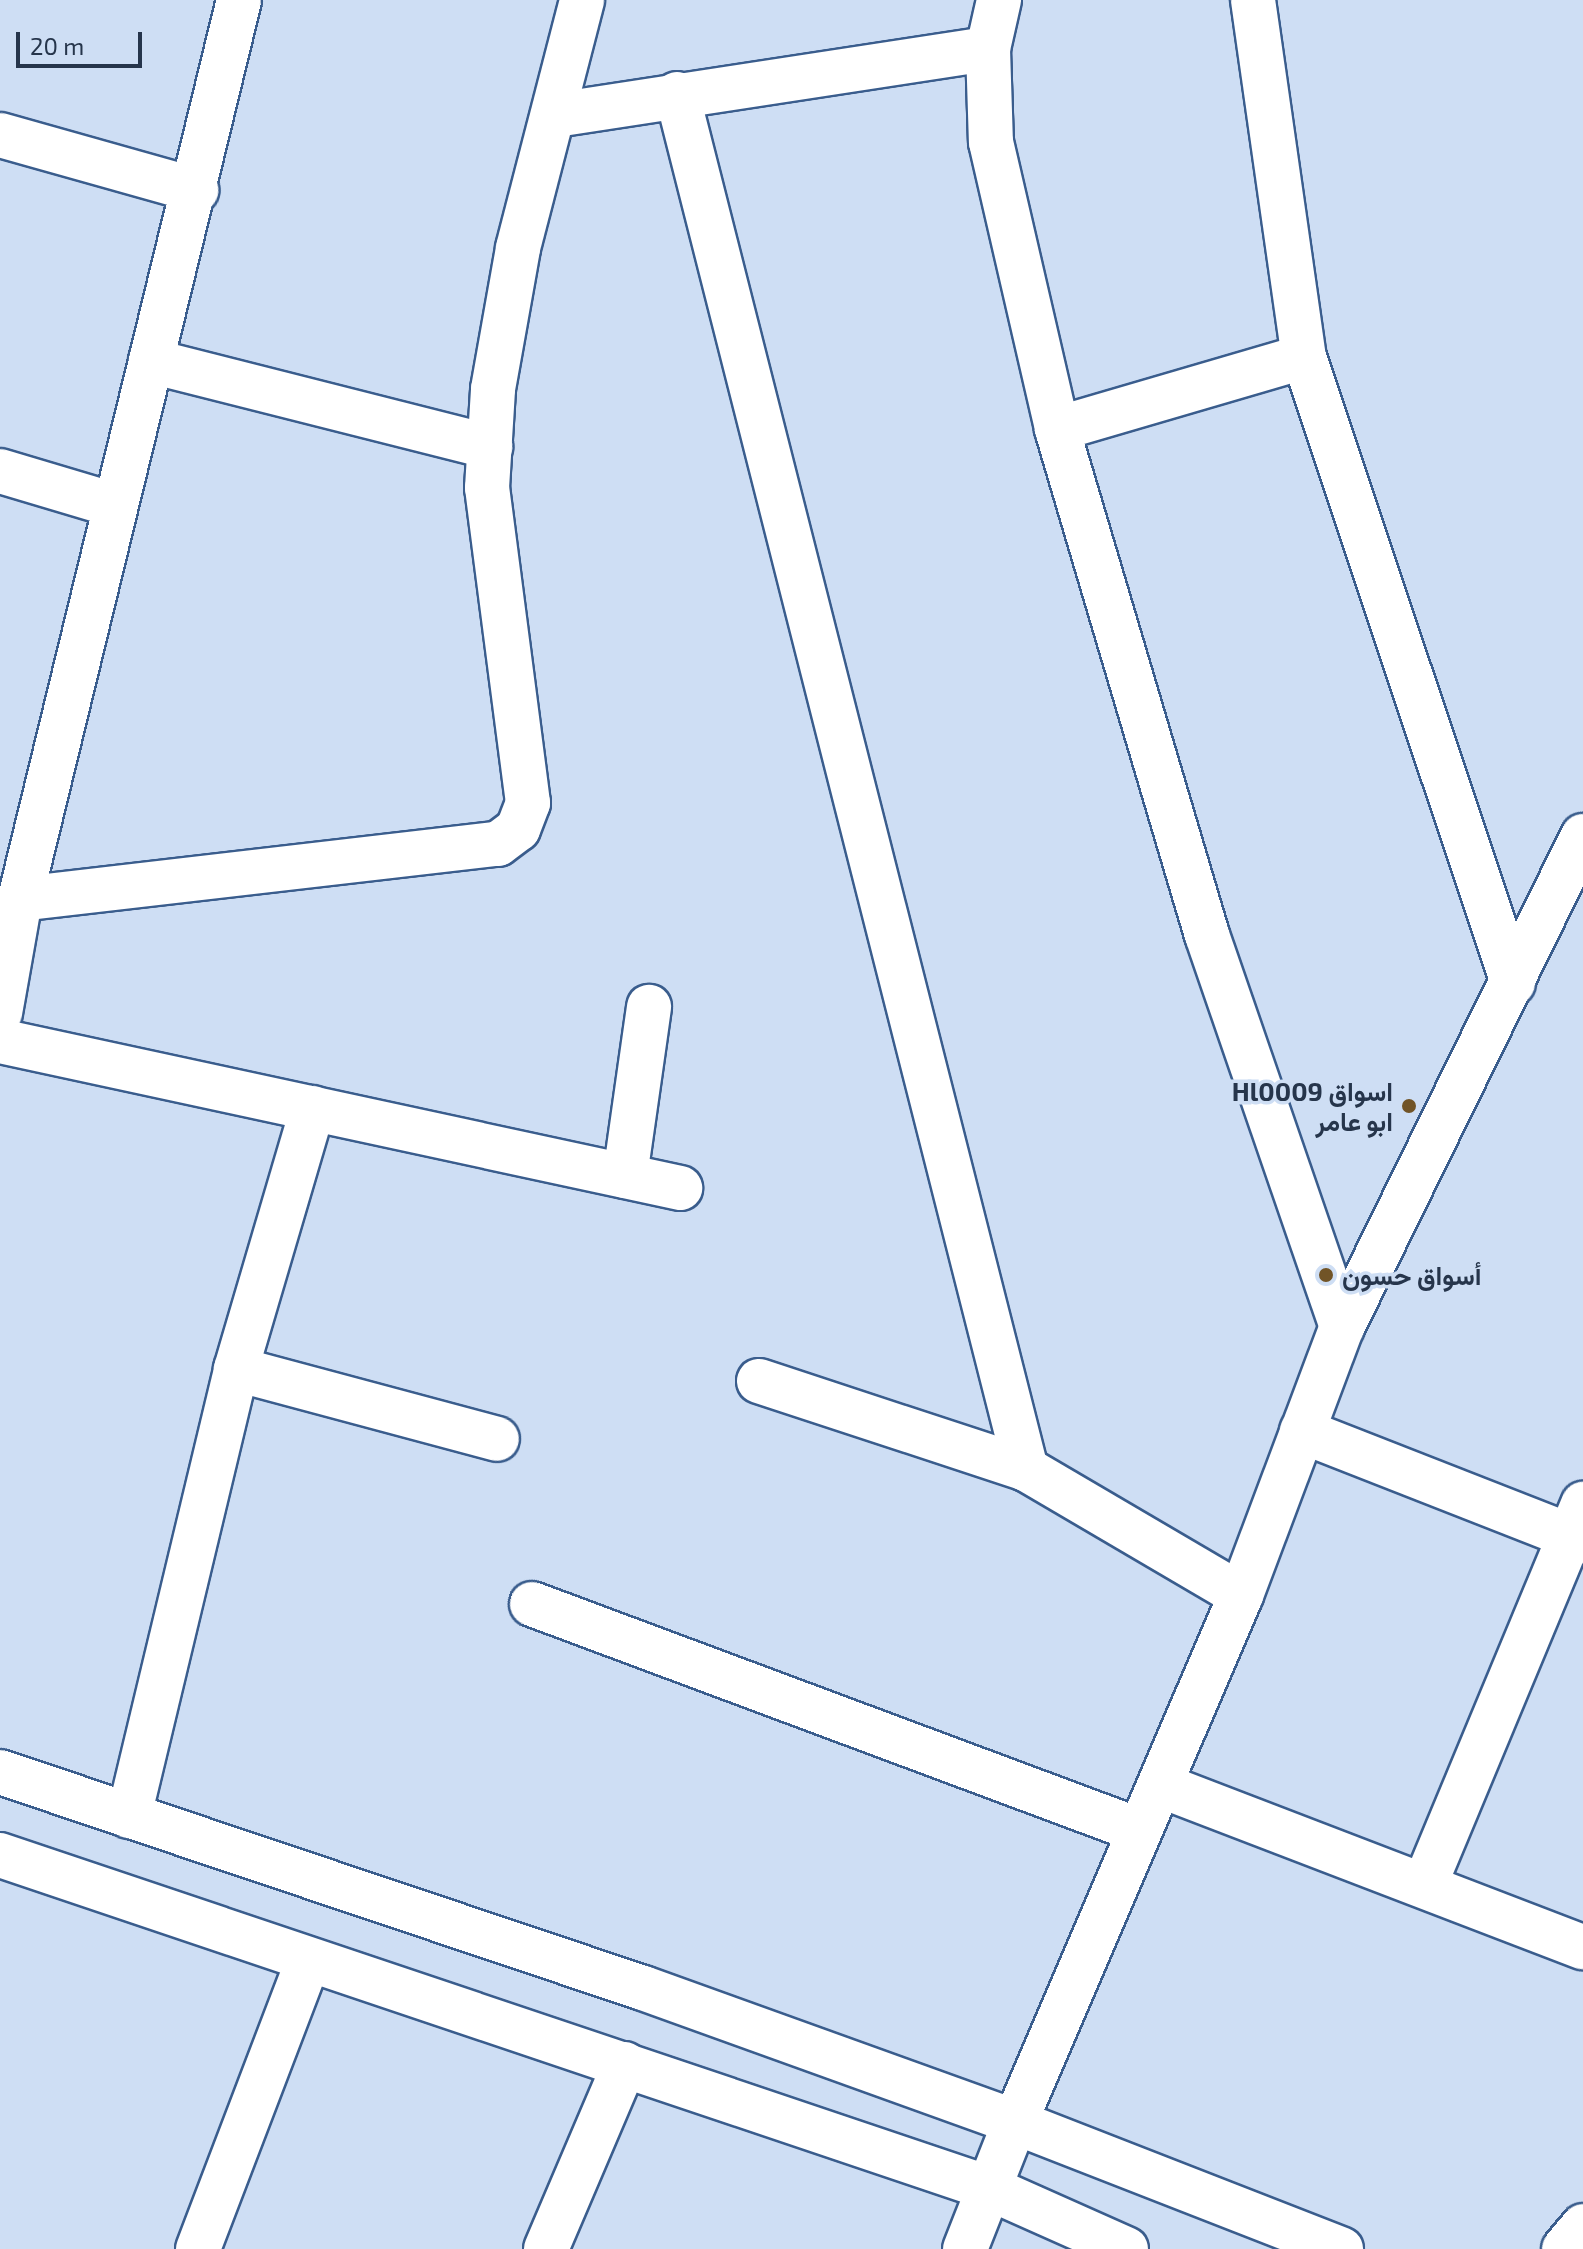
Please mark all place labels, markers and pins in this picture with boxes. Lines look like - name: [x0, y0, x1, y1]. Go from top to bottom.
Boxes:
- place label: Hl0009 اسواق ابو عامر: [1232, 1075, 1393, 1136]
- marker: Hl0009 اسواق ابو عامر: [1400, 1097, 1418, 1115]
- place label: أسواق حسون: [1342, 1259, 1482, 1291]
- marker: أسواق حسون: [1317, 1266, 1335, 1284]

